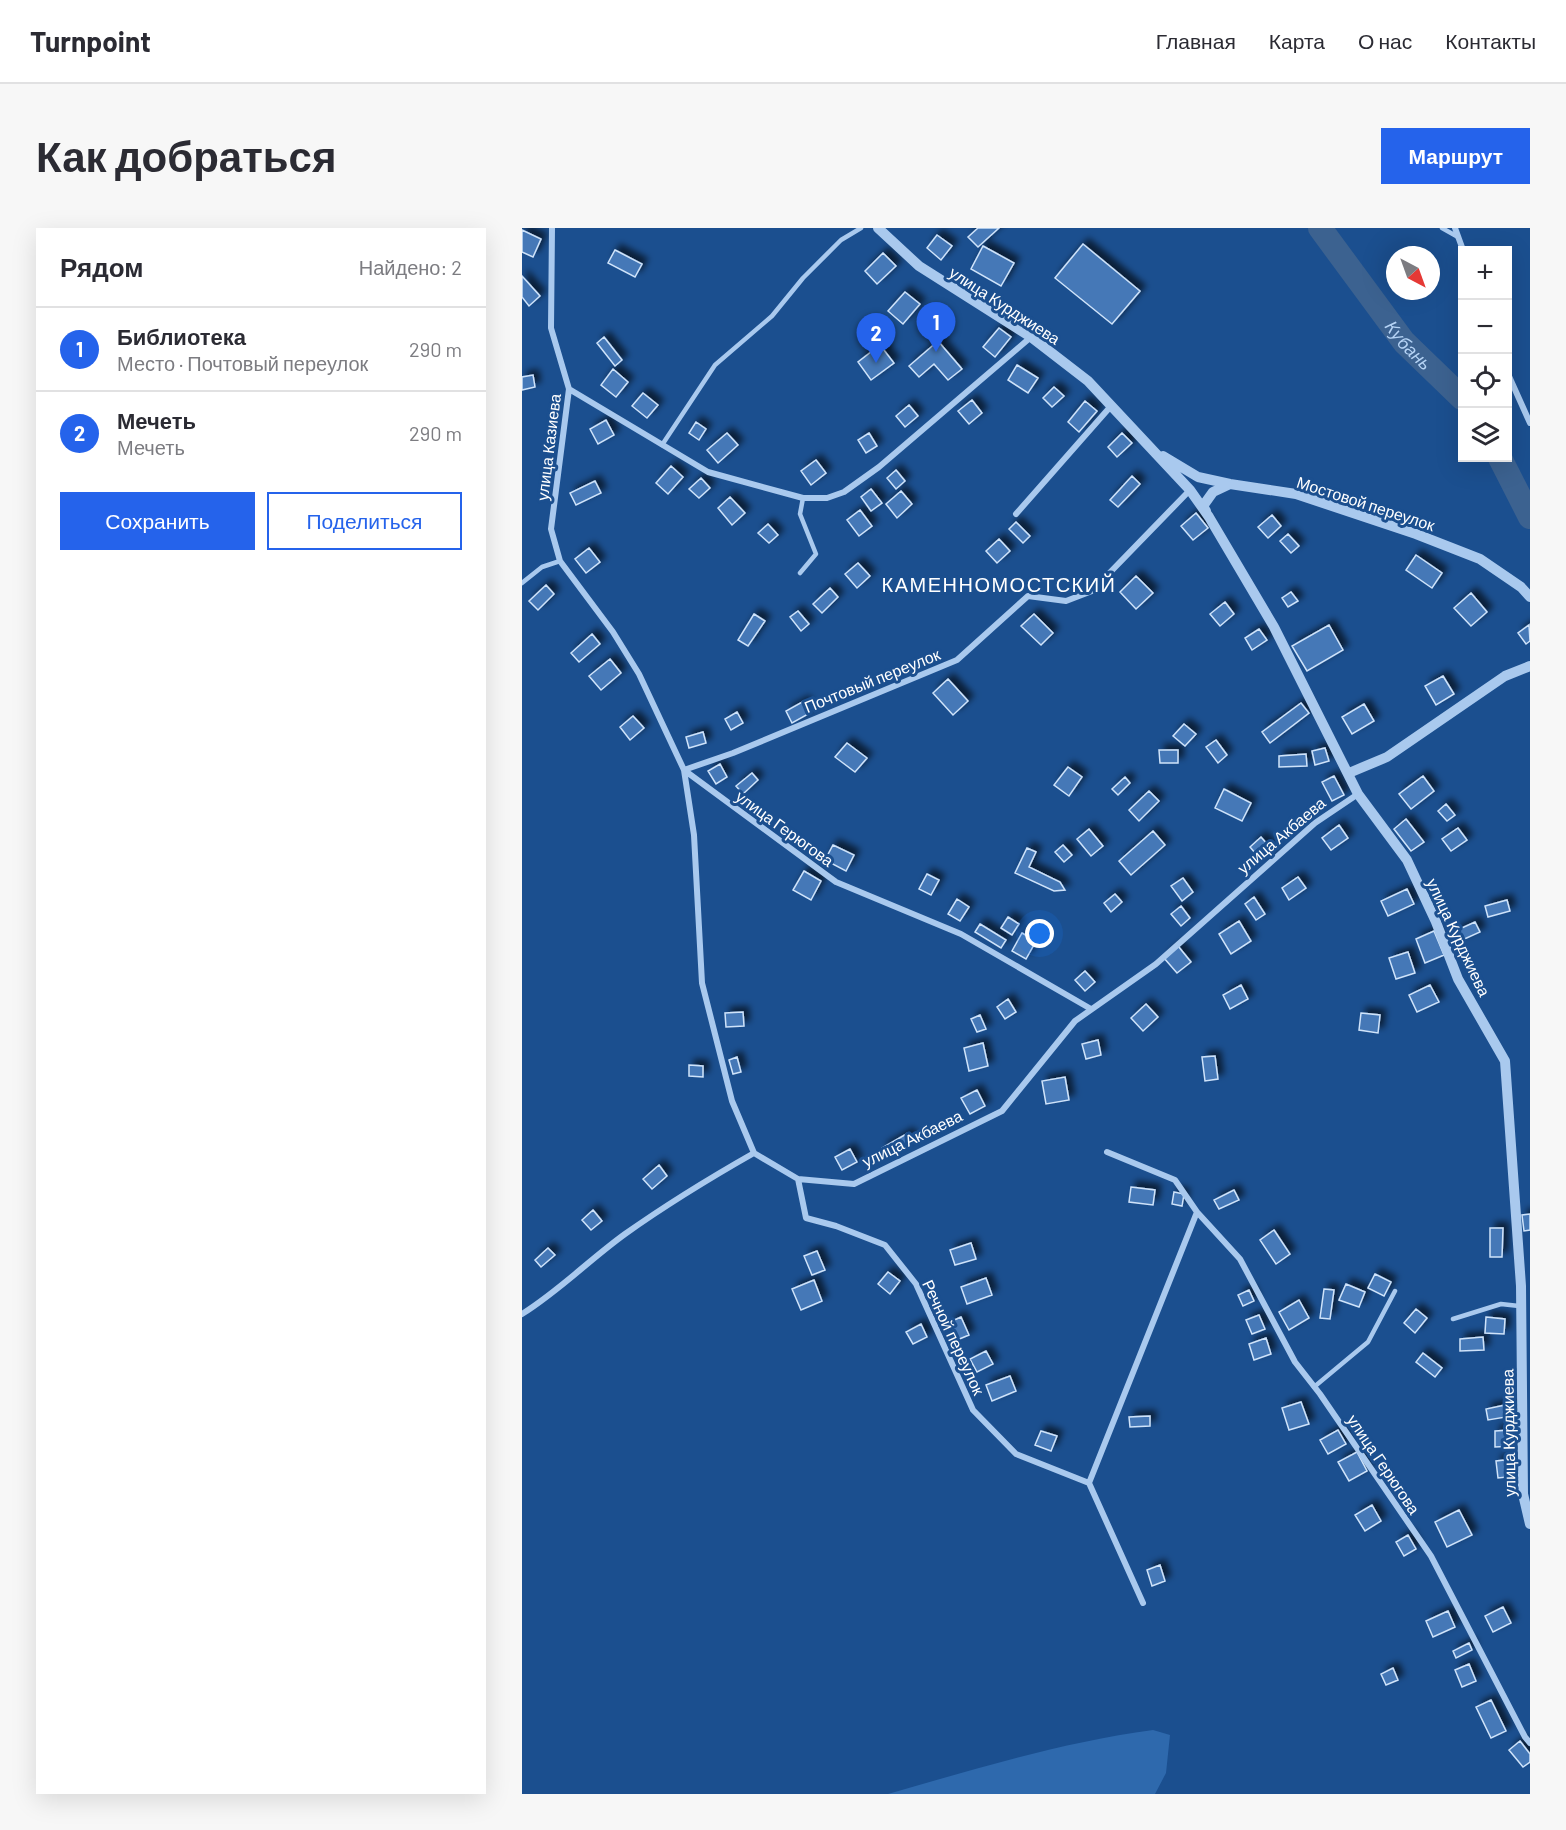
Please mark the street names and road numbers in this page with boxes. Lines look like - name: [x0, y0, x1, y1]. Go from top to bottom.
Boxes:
- street label: улица Курджиева: [946, 262, 1064, 348]
- street label: улица Казиева: [532, 392, 564, 502]
- street label: Мостовой переулок: [1295, 472, 1438, 535]
- street label: Почтовый переулок: [801, 644, 944, 716]
- street label: улица Герюгова: [732, 786, 838, 870]
- street label: улица Акбаева: [1233, 793, 1329, 877]
- street label: улица Курджиева: [1423, 875, 1495, 999]
- street label: улица Акбаева: [859, 1106, 965, 1170]
- street label: Речной переулок: [919, 1276, 989, 1398]
- street label: улица Курджиева: [1497, 1369, 1519, 1497]
- street label: улица Герюгова: [1344, 1411, 1424, 1518]

